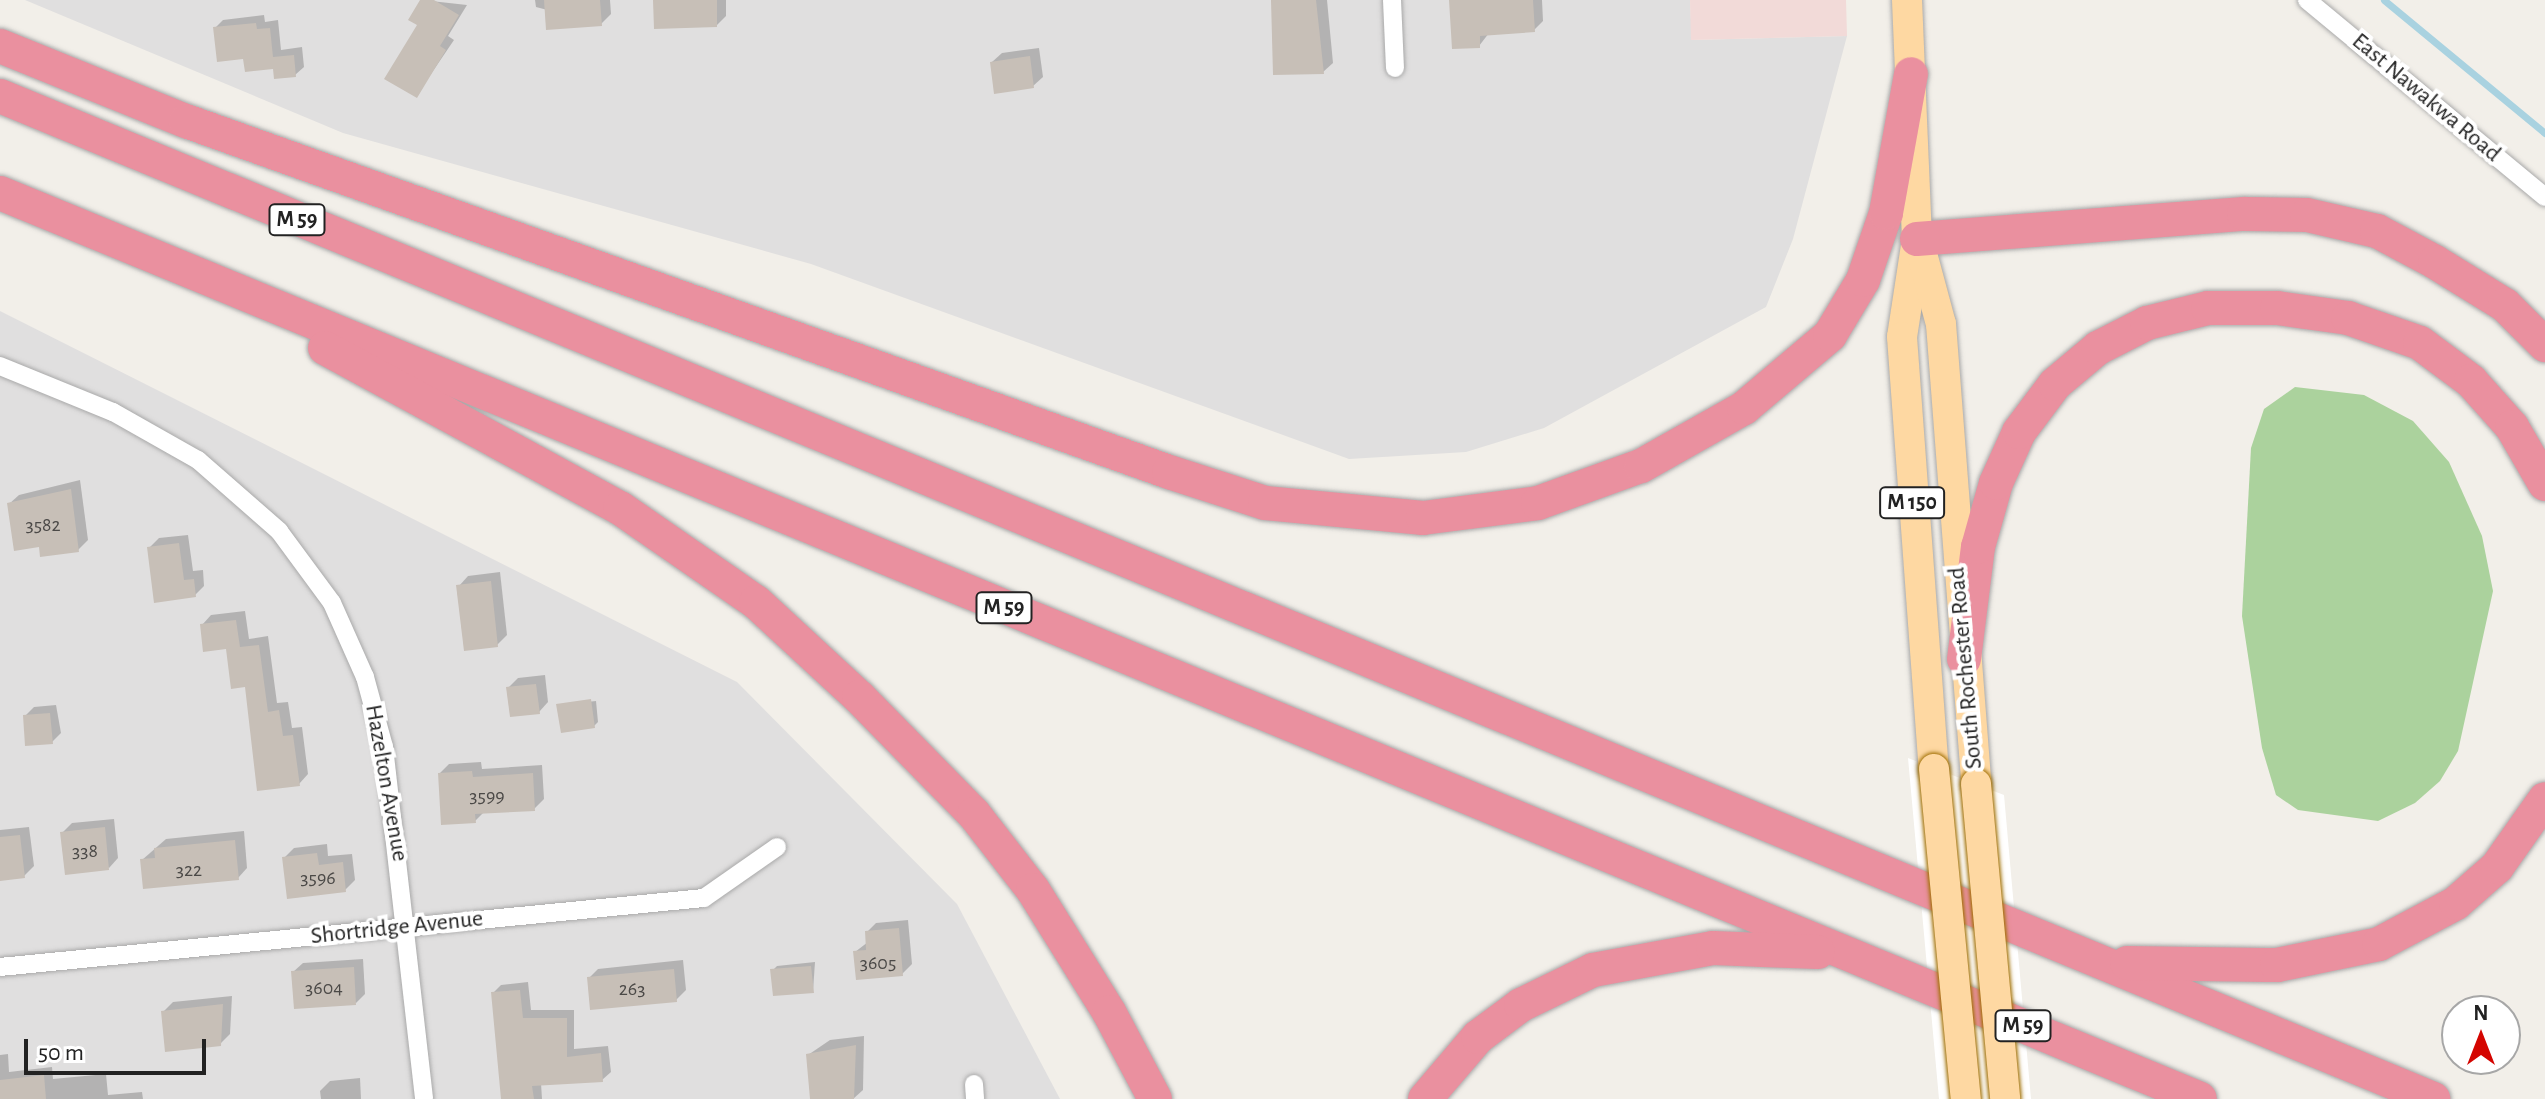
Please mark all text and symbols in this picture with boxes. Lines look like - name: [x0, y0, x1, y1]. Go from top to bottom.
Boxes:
- street label: East Nawakwa Road: [2346, 27, 2506, 169]
- road number: M 59: [267, 202, 327, 238]
- road number: M 150: [1878, 485, 1946, 521]
- house number: 3582: [25, 513, 61, 537]
- street label: South Rochester Road: [1943, 566, 1989, 770]
- road number: M 59: [974, 590, 1034, 626]
- street label: Hazelton Avenue: [358, 702, 414, 864]
- house number: 3599: [469, 784, 505, 808]
- house number: 338: [72, 839, 98, 863]
- house number: 322: [176, 858, 202, 882]
- house number: 3596: [300, 866, 336, 890]
- street label: Shortridge Avenue: [309, 905, 485, 951]
- house number: 3605: [860, 951, 896, 975]
- house number: 3604: [305, 976, 343, 1000]
- house number: 263: [619, 977, 645, 1001]
- north arrow: [2441, 995, 2521, 1075]
- text: N: [2473, 1002, 2489, 1024]
- road number: M 59: [1993, 1008, 2053, 1044]
- scale bar: [28, 1023, 210, 1073]
- text: 50 m: [38, 1041, 84, 1065]

